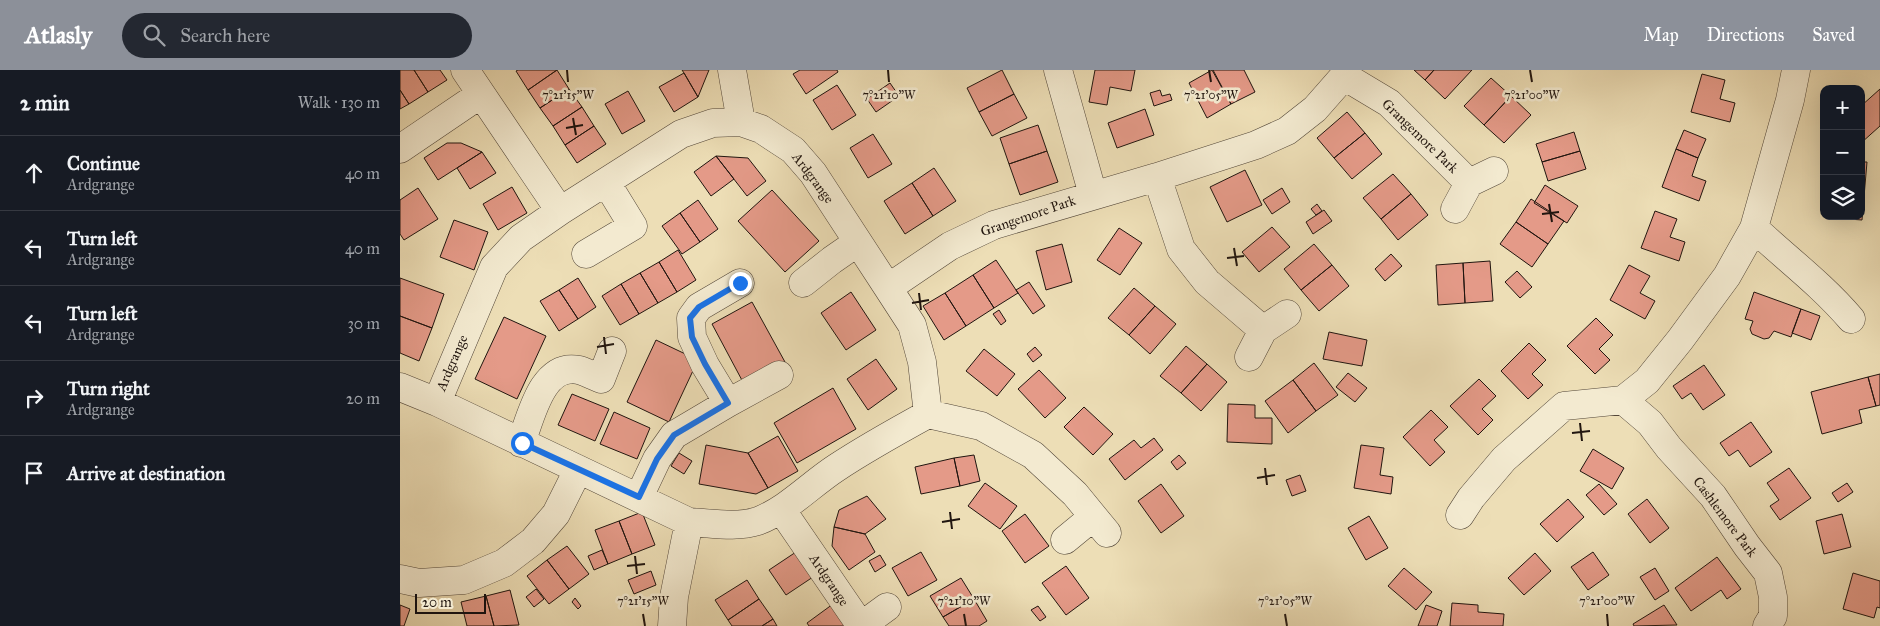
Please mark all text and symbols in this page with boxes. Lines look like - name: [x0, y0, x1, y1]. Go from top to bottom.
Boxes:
- search box: [122, 13, 472, 58]
- text: Atlasly: [25, 20, 92, 50]
- icon: search: [140, 21, 168, 49]
- text: Search here: [180, 24, 270, 47]
- text: Map: [1643, 24, 1679, 46]
- text: Directions: [1707, 24, 1784, 46]
- text: Saved: [1812, 24, 1855, 46]
- map controls: [1820, 85, 1865, 220]
- button: +: [1820, 85, 1865, 130]
- text: 7°21'15"W: [542, 88, 594, 102]
- text: 7°21'10"W: [862, 88, 916, 102]
- text: 7°21'05"W: [1184, 88, 1239, 102]
- text: 7°21'00"W: [1504, 88, 1560, 102]
- text: 2 min: [20, 90, 70, 116]
- text: Walk · 130 m: [298, 93, 380, 112]
- street label: Grangemore Park: [1378, 95, 1462, 177]
- button: −: [1820, 130, 1865, 175]
- street label: Ardgrange: [788, 148, 838, 207]
- text: Continue: [67, 152, 140, 175]
- icon: ahead: [20, 159, 48, 187]
- text: 40 m: [345, 164, 380, 183]
- text: Ardgrange: [67, 175, 135, 194]
- button: layers: [1820, 175, 1865, 220]
- street label: Grangemore Park: [978, 192, 1078, 240]
- text: Turn left: [67, 227, 137, 250]
- icon: left: [20, 234, 48, 262]
- text: 40 m: [345, 239, 380, 258]
- text: Ardgrange: [67, 250, 135, 269]
- route end: [729, 272, 752, 295]
- text: Turn left: [67, 302, 137, 325]
- icon: left: [20, 309, 48, 337]
- text: 30 m: [347, 314, 380, 333]
- text: Ardgrange: [67, 325, 135, 344]
- street label: Ardgrange: [432, 332, 471, 395]
- text: Turn right: [67, 377, 150, 400]
- icon: right: [20, 384, 48, 412]
- text: 20 m: [346, 389, 380, 408]
- text: Ardgrange: [67, 400, 135, 419]
- route start: [511, 432, 534, 455]
- icon: arrive: [20, 459, 48, 487]
- text: Arrive at destination: [67, 462, 225, 485]
- street label: Cashlemore Park: [1689, 474, 1761, 561]
- street label: Ardgrange: [805, 550, 853, 609]
- scale bar: [415, 591, 486, 614]
- text: 20 m: [422, 594, 452, 611]
- text: 7°21'15"W: [617, 594, 669, 608]
- text: 7°21'10"W: [937, 594, 991, 608]
- text: 7°21'05"W: [1258, 594, 1313, 608]
- text: 7°21'00"W: [1579, 594, 1635, 608]

